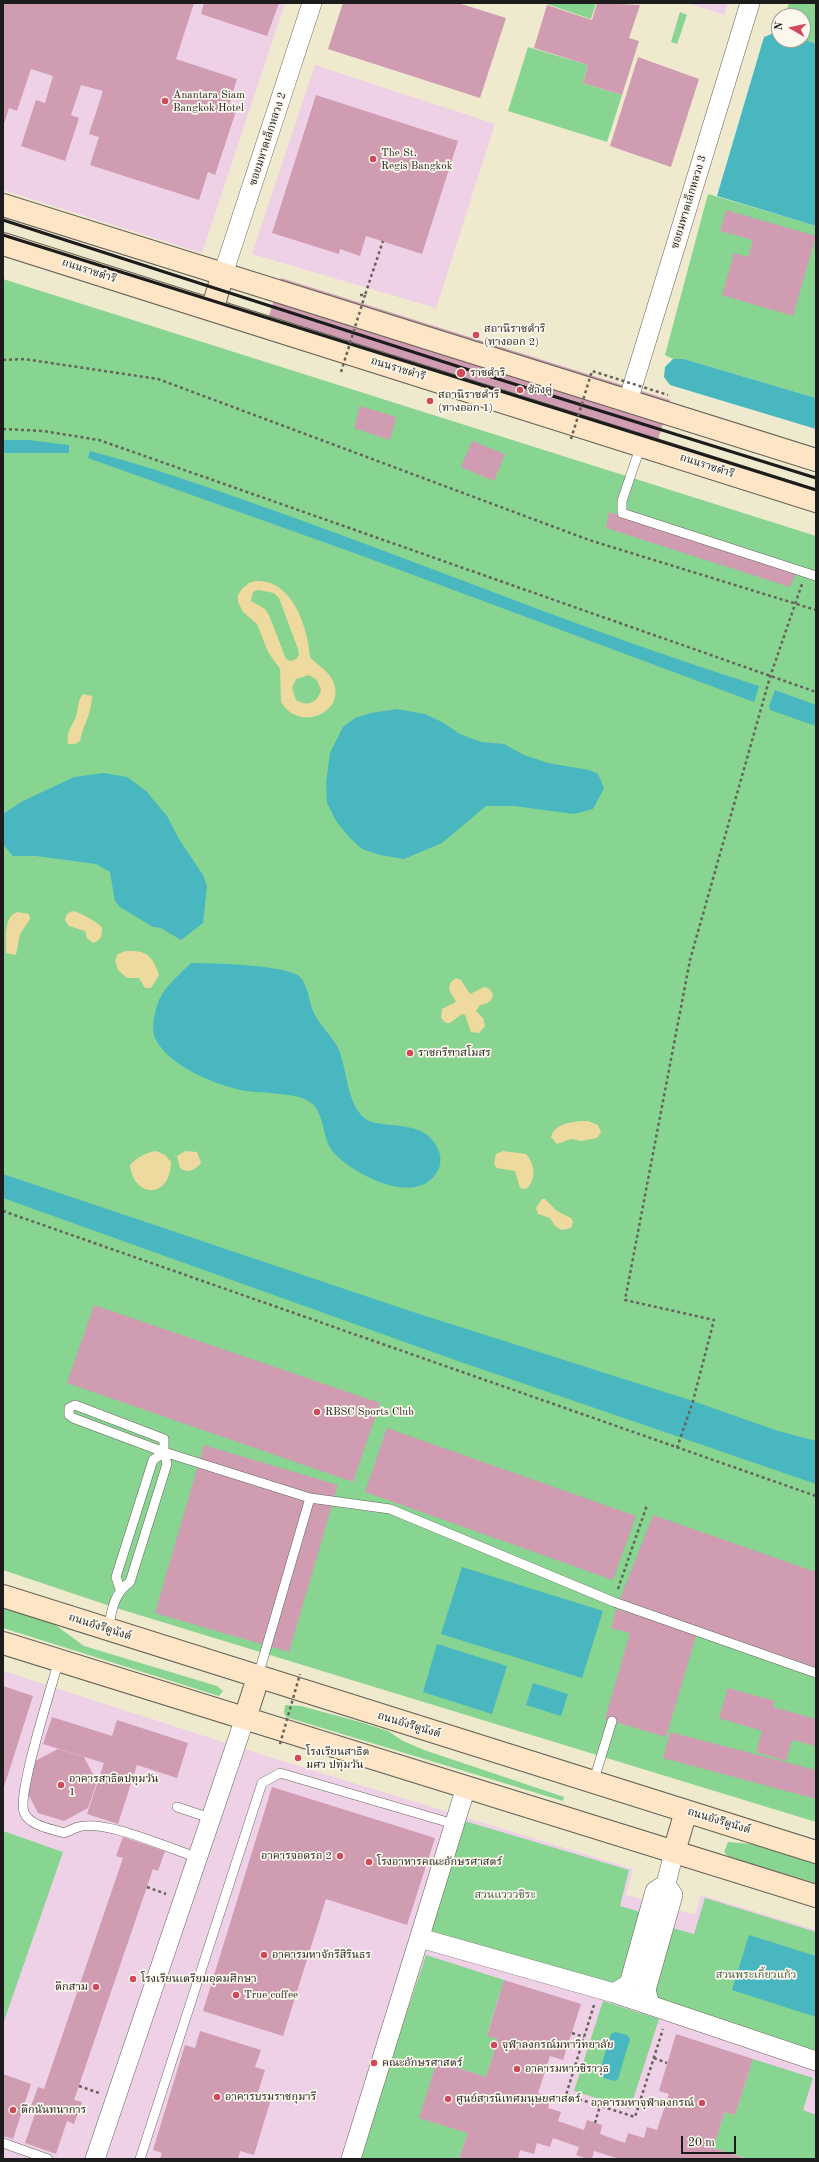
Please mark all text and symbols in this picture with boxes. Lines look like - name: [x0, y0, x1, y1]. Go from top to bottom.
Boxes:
- north arrow: [771, 8, 811, 48]
- text: N: [774, 21, 786, 31]
- place label: Anantara Siam Bangkok Hotel: [173, 88, 245, 114]
- street label: ซอยมหาดเล็กหลวง 2: [247, 91, 289, 187]
- marker: Anantara Siam Bangkok Hotel: [160, 96, 170, 106]
- place label: The St. Regis Bangkok: [381, 146, 452, 172]
- marker: The St. Regis Bangkok: [368, 154, 378, 164]
- street label: ซอยมหาดเล็กหลวง 3: [668, 154, 710, 250]
- street label: ถนนราชดำริ: [60, 256, 118, 286]
- place label: สถานีราชดำริ (ทางออก 2): [484, 322, 545, 348]
- marker: สถานีราชดำริ (ทางออก 2): [471, 330, 481, 340]
- street label: ถนนราชดำริ: [369, 354, 427, 384]
- place label: ราชดำริ: [470, 366, 505, 380]
- marker: ราชดำริ: [455, 367, 467, 379]
- place label: ช้างคู่: [528, 383, 552, 397]
- marker: ช้างคู่: [515, 385, 525, 395]
- place label: สถานีราชดำริ (ทางออก 1): [438, 388, 499, 414]
- marker: สถานีราชดำริ (ทางออก 1): [425, 396, 435, 406]
- street label: ถนนราชดำริ: [678, 451, 736, 481]
- place label: ราชกรีฑาสโมสร: [418, 1046, 491, 1060]
- marker: ราชกรีฑาสโมสร: [405, 1048, 415, 1058]
- place label: RBSC Sports Club: [325, 1405, 414, 1419]
- marker: RBSC Sports Club: [312, 1407, 322, 1417]
- street label: ถนนอังรีดูนังต์: [67, 1611, 133, 1643]
- street label: ถนนอังรีดูนังต์: [376, 1709, 442, 1741]
- place label: โรงเรียนสาธิต มศว ปทุมวัน: [306, 1745, 370, 1771]
- marker: โรงเรียนสาธิต มศว ปทุมวัน: [293, 1753, 303, 1763]
- place label: อาคารสาธิตปทุมวัน 1: [69, 1772, 158, 1798]
- marker: อาคารสาธิตปทุมวัน 1: [56, 1780, 66, 1790]
- street label: ถนนอังรีดูนังต์: [686, 1805, 752, 1837]
- place label: อาคารจอดรถ 2: [261, 1849, 332, 1863]
- marker: อาคารจอดรถ 2: [335, 1851, 345, 1861]
- place label: โรงอาหารคณะอักษรศาสตร์: [377, 1855, 502, 1869]
- marker: โรงอาหารคณะอักษรศาสตร์: [364, 1857, 374, 1867]
- park label: สวนแวววชิระ: [474, 1888, 536, 1902]
- place label: อาคารมหาจักรีสิรินธร: [272, 1948, 371, 1962]
- marker: อาคารมหาจักรีสิรินธร: [259, 1950, 269, 1960]
- park label: สวนพระเกี้ยวแก้ว: [716, 1968, 796, 1982]
- place label: โรงเรียนเตรียมอุดมศึกษา: [141, 1972, 257, 1986]
- marker: โรงเรียนเตรียมอุดมศึกษา: [128, 1974, 138, 1984]
- place label: ตึกสาม: [55, 1980, 88, 1994]
- marker: ตึกสาม: [91, 1982, 101, 1992]
- place label: True coffee: [244, 1988, 298, 2002]
- marker: True coffee: [231, 1990, 241, 2000]
- place label: จุฬาลงกรณ์มหาวิทยาลัย: [502, 2038, 614, 2052]
- marker: จุฬาลงกรณ์มหาวิทยาลัย: [489, 2040, 499, 2050]
- place label: คณะอักษรศาสตร์: [382, 2056, 462, 2070]
- marker: คณะอักษรศาสตร์: [369, 2058, 379, 2068]
- place label: อาคารมหาวชิราวุธ: [525, 2062, 609, 2076]
- marker: อาคารมหาวชิราวุธ: [512, 2064, 522, 2074]
- place label: อาคารบรมราชกุมารี: [225, 2090, 316, 2104]
- marker: อาคารบรมราชกุมารี: [212, 2092, 222, 2102]
- place label: ศูนย์สารนิเทศมนุษยศาสตร์: [456, 2092, 580, 2106]
- marker: ศูนย์สารนิเทศมนุษยศาสตร์: [443, 2094, 453, 2104]
- place label: อาคารมหาจุฬาลงกรณ์: [591, 2096, 694, 2110]
- marker: อาคารมหาจุฬาลงกรณ์: [697, 2098, 707, 2108]
- place label: ตึกนันทนาการ: [21, 2103, 86, 2117]
- marker: ตึกนันทนาการ: [8, 2105, 18, 2115]
- scale bar: [683, 2128, 738, 2154]
- text: 20 m: [688, 2137, 715, 2149]

